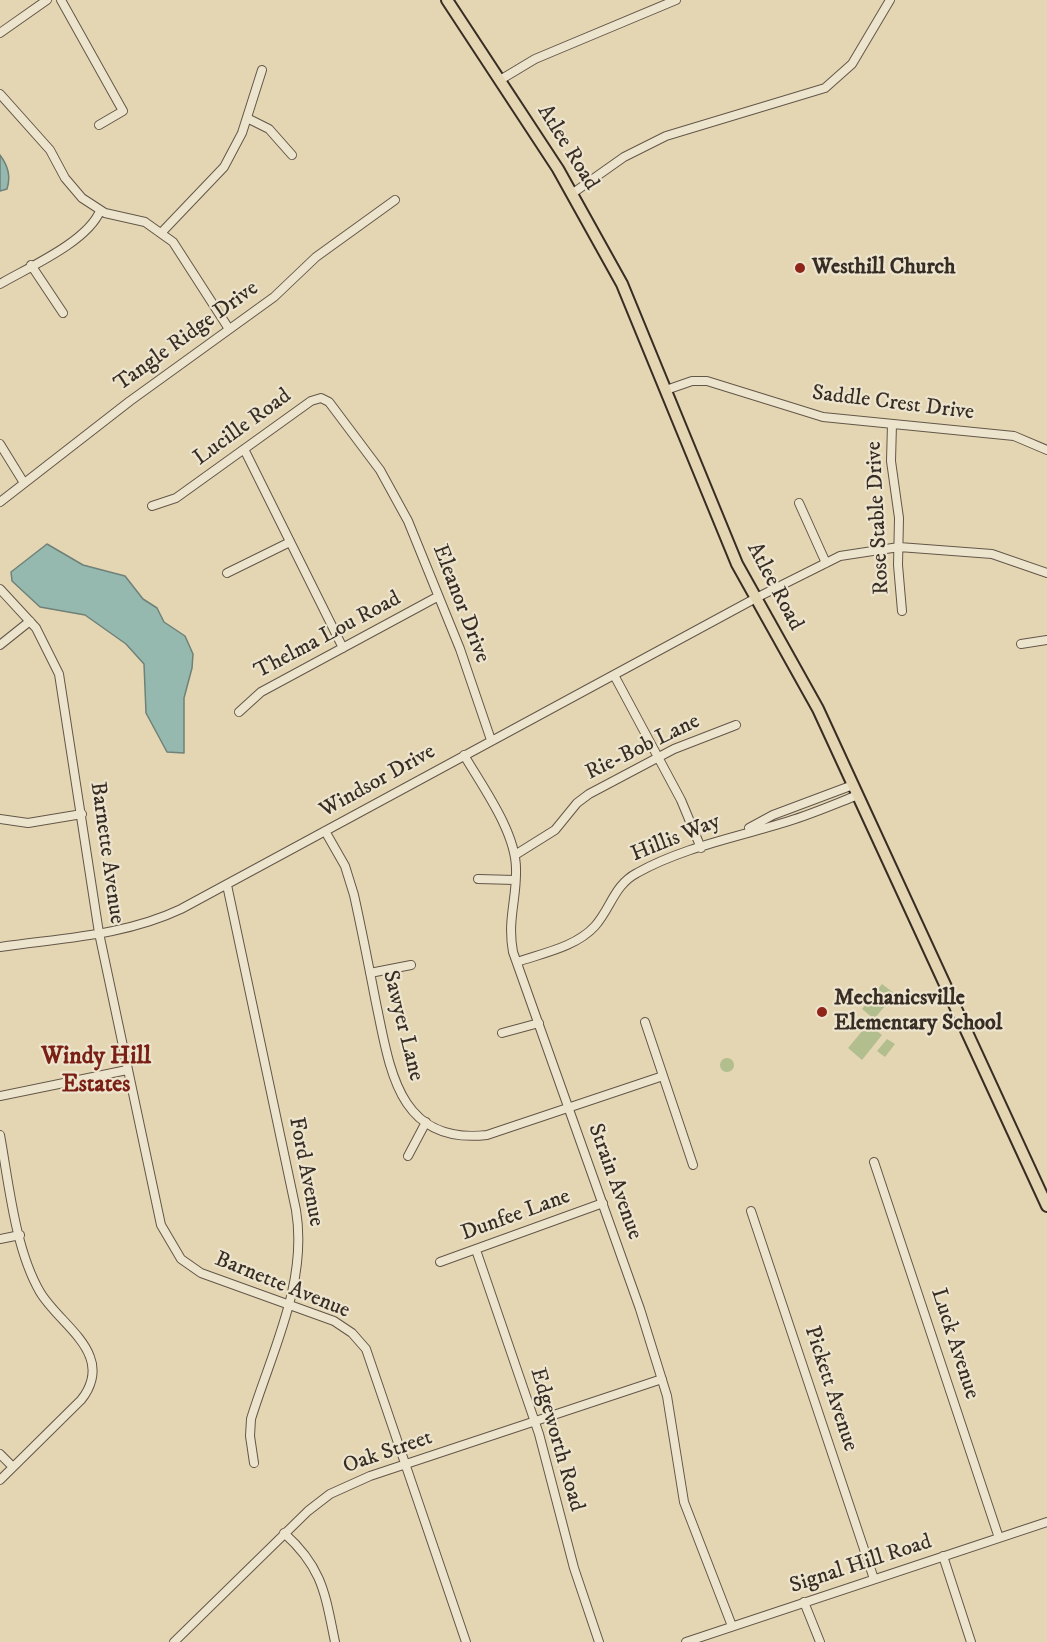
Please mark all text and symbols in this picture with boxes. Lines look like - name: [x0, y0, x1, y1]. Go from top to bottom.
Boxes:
- street label: Atlee Road: [530, 100, 604, 196]
- place label: Westhill Church: [812, 255, 956, 281]
- marker: Westhill Church: [793, 261, 807, 275]
- street label: Tangle Ridge Drive: [110, 276, 264, 398]
- street label: Saddle Crest Drive: [810, 381, 976, 427]
- street label: Lucille Road: [189, 384, 297, 472]
- street label: Rose Stable Drive: [862, 440, 896, 596]
- street label: Atlee Road: [740, 538, 808, 636]
- street label: Eleanor Drive: [425, 541, 495, 667]
- street label: Thelma Lou Road: [250, 586, 406, 686]
- street label: Rie-Bob Lane: [582, 709, 704, 787]
- street label: Windsor Drive: [316, 739, 440, 825]
- street label: Barnette Avenue: [83, 780, 129, 926]
- street label: Hillis Way: [628, 809, 724, 869]
- street label: Sawyer Lane: [376, 968, 428, 1084]
- place label: Mechanicsville Elementary School: [834, 986, 1002, 1038]
- marker: Mechanicsville Elementary School: [815, 1005, 829, 1019]
- district label: Windy Hill Estates: [41, 1044, 151, 1100]
- street label: Ford Avenue: [281, 1115, 329, 1229]
- street label: Strain Avenue: [581, 1120, 647, 1244]
- street label: Dunfee Lane: [458, 1184, 574, 1248]
- street label: Barnette Avenue: [211, 1247, 353, 1325]
- street label: Luck Avenue: [924, 1285, 984, 1403]
- street label: Pickett Avenue: [797, 1323, 863, 1455]
- street label: Edgeworth Road: [523, 1365, 589, 1515]
- street label: Oak Street: [340, 1425, 436, 1481]
- street label: Signal Hill Road: [787, 1530, 935, 1600]

